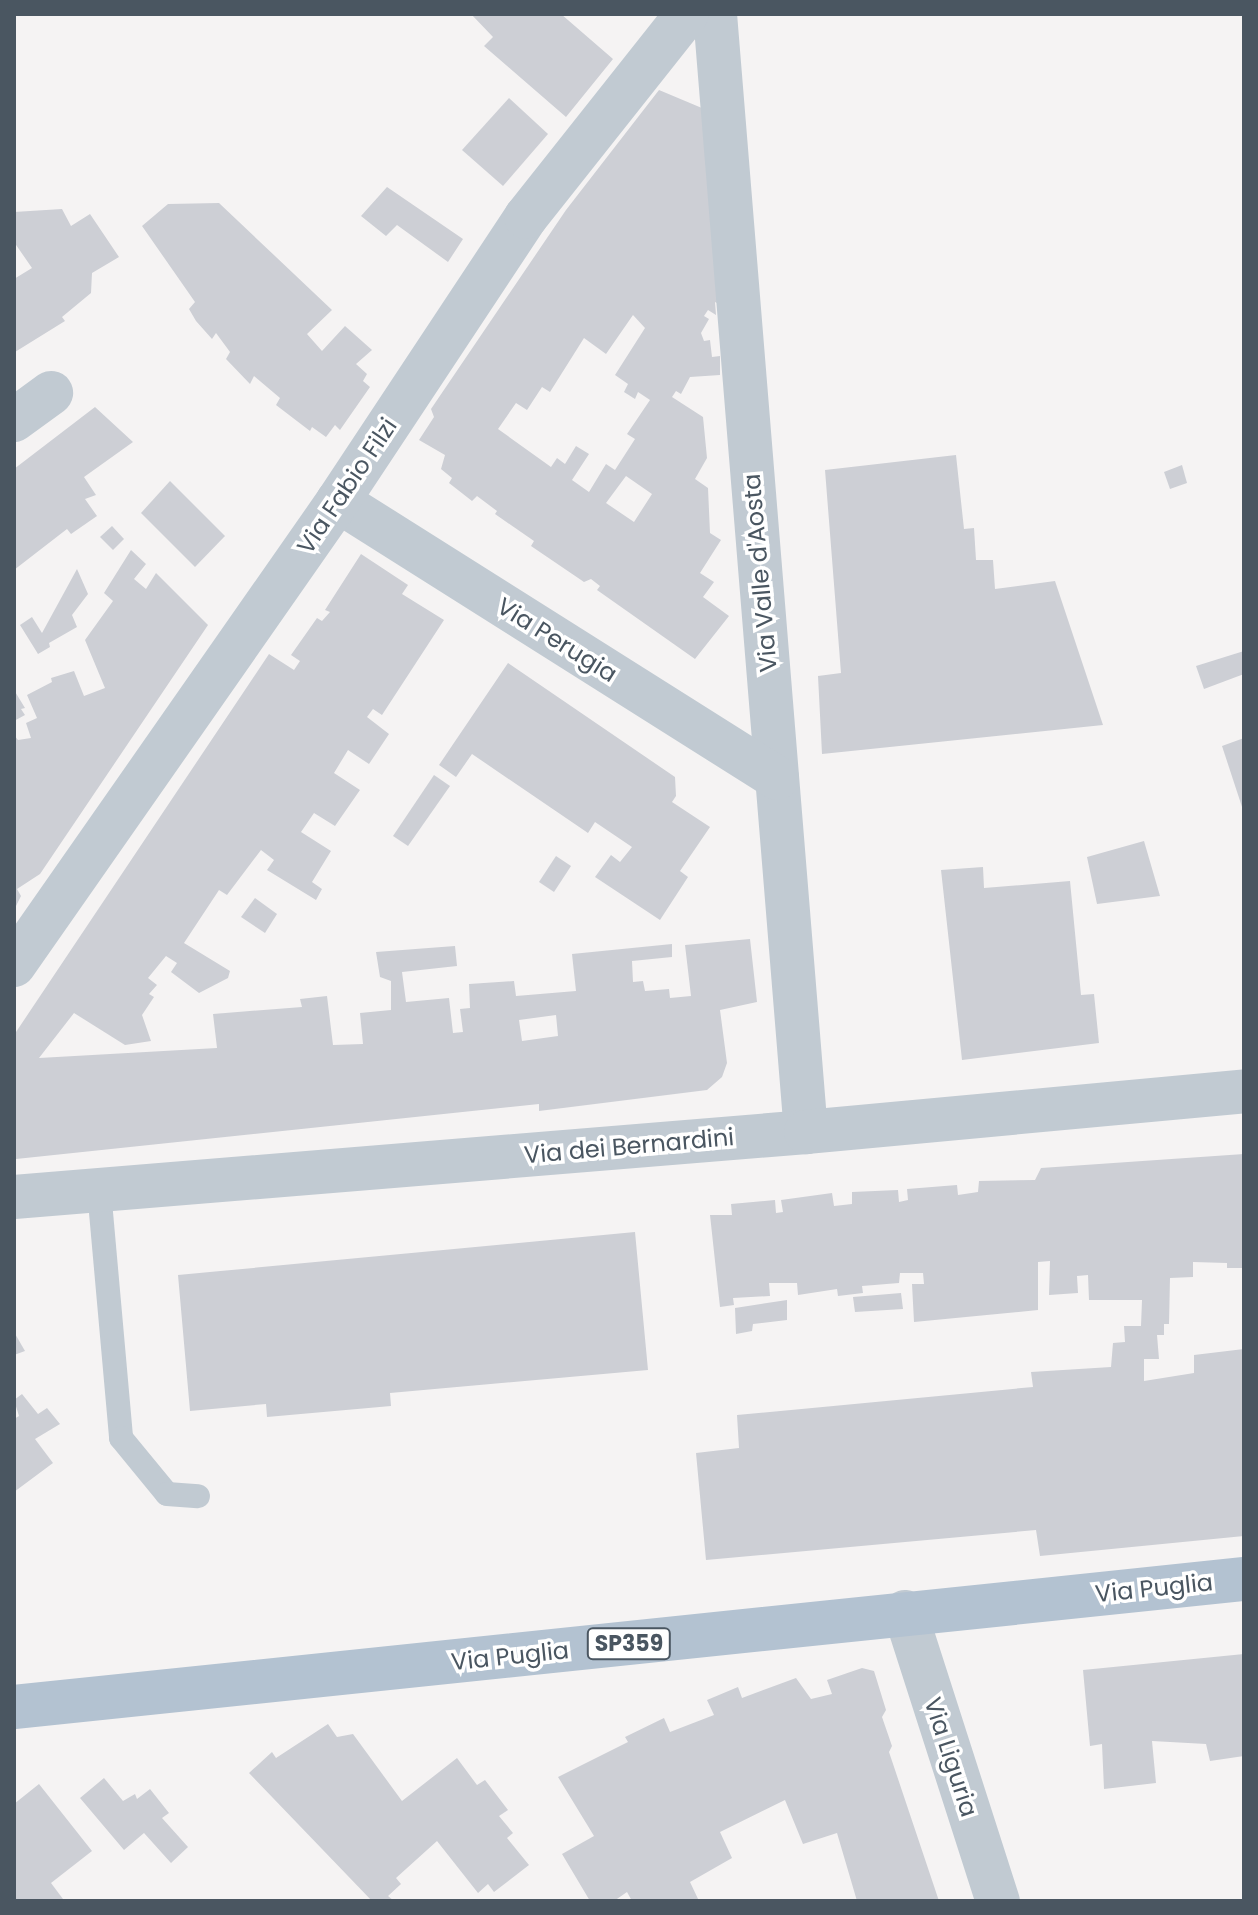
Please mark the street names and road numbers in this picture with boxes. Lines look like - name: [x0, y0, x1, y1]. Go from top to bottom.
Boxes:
- street label: Via Fabio Filzi: [291, 413, 403, 559]
- street label: Via Valle d'Aosta: [737, 472, 783, 674]
- street label: Via Perugia: [492, 592, 622, 688]
- street label: Via dei Bernardini: [523, 1122, 735, 1170]
- street label: Via Puglia: [1094, 1567, 1214, 1609]
- road number: SP359: [585, 1626, 673, 1662]
- street label: Via Puglia: [450, 1635, 570, 1677]
- street label: Via Liguria: [918, 1694, 984, 1820]

